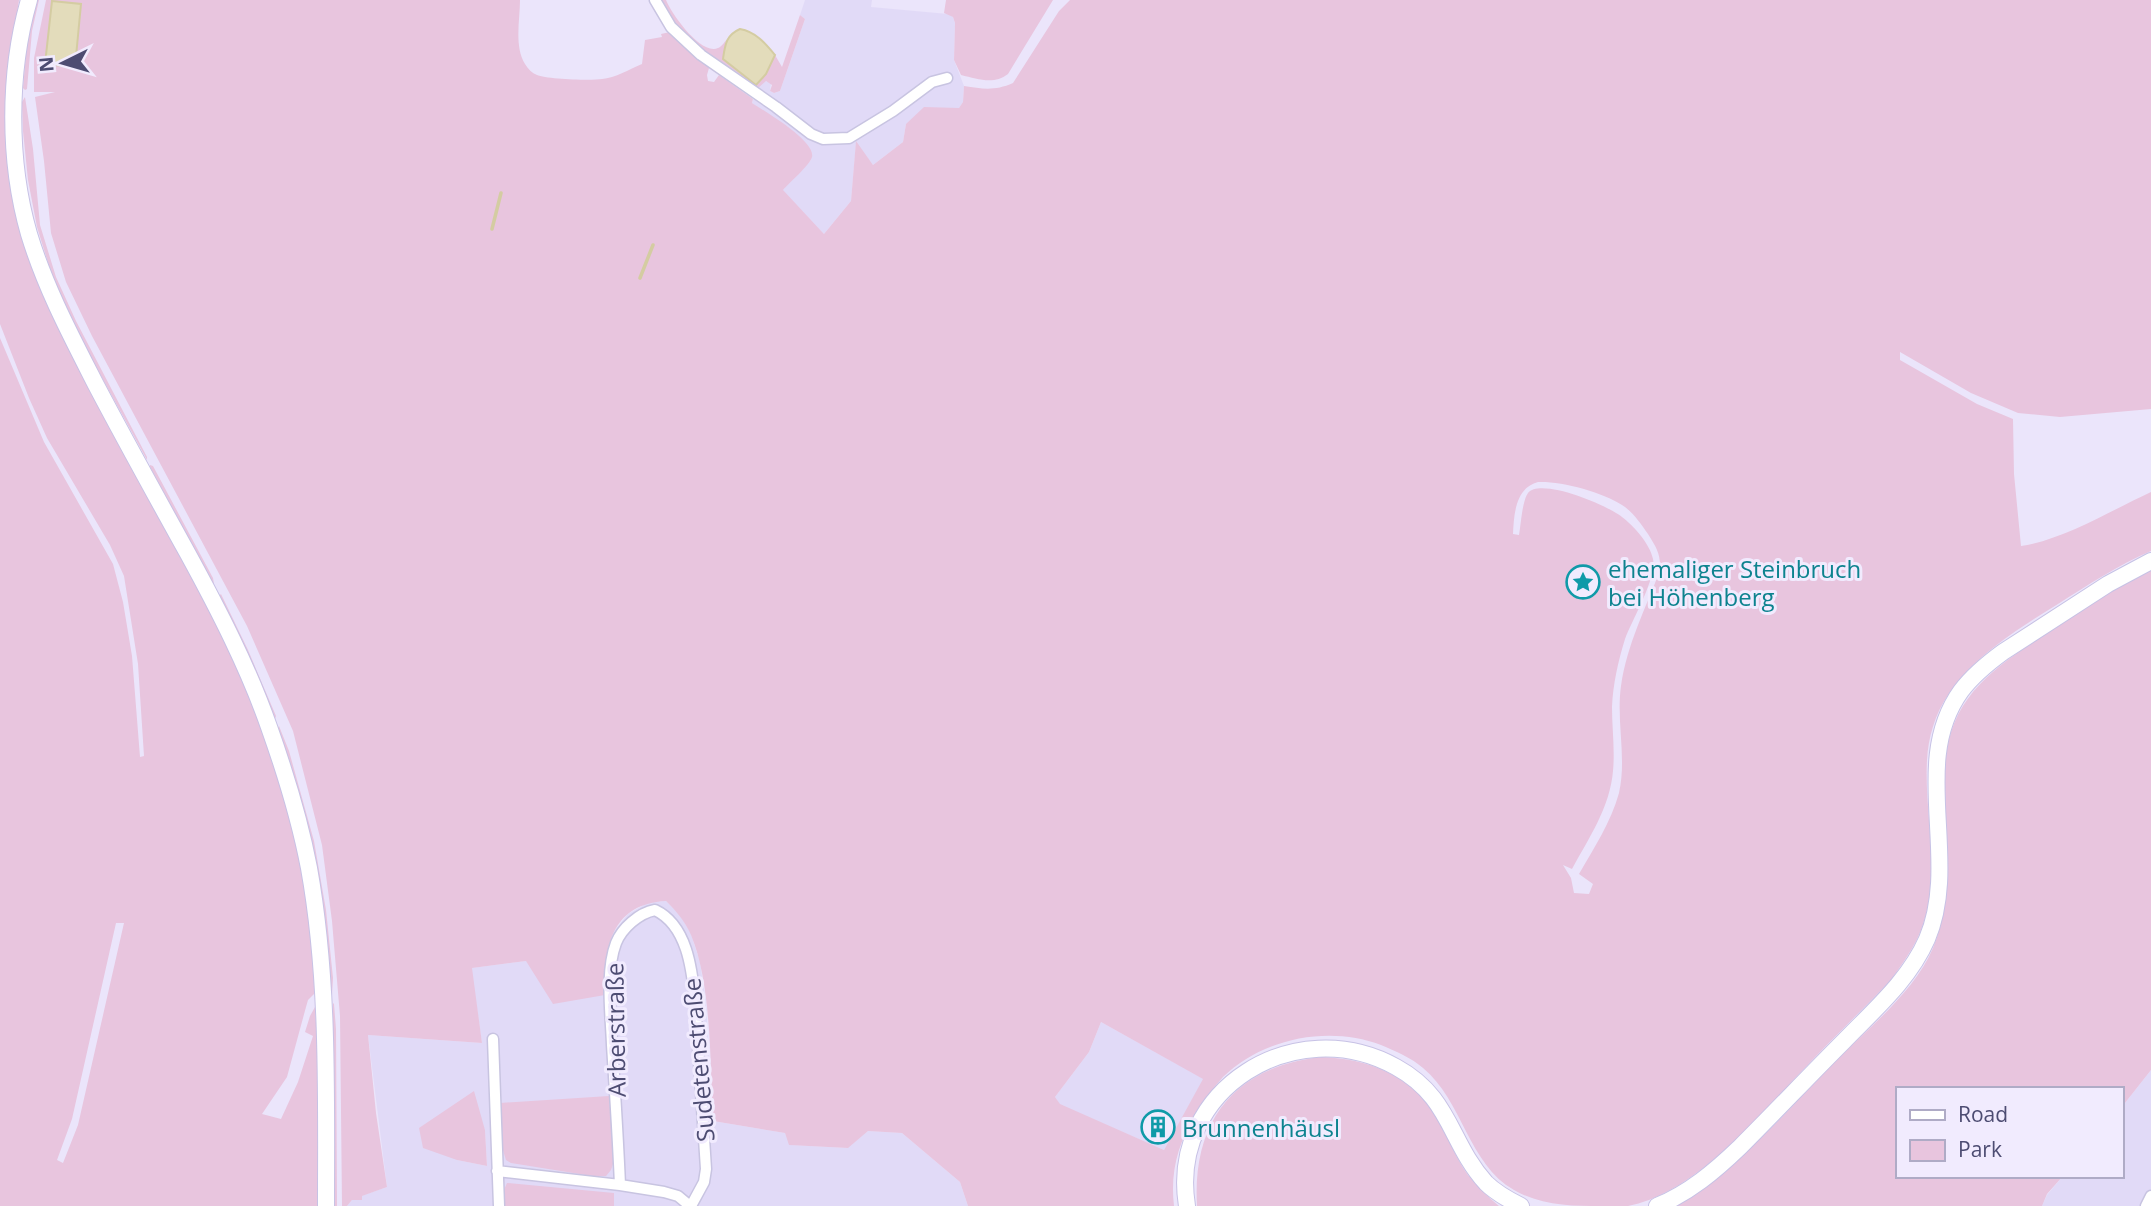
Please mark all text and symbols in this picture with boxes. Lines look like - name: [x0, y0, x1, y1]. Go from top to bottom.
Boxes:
- north arrow: [28, 28, 98, 98]
- text: N: [32, 56, 60, 73]
- place label: ehemaliger Steinbruch bei Höhenberg: [1608, 552, 1861, 613]
- place icon: ehemaliger Steinbruch bei Höhenberg: [1564, 563, 1602, 601]
- street label: Arberstraße: [597, 962, 633, 1098]
- street label: Sudetenstraße: [674, 977, 722, 1143]
- legend: [1896, 1087, 2123, 1178]
- text: Road: [1958, 1100, 2008, 1128]
- building icon: Brunnenhäusl: [1139, 1108, 1177, 1146]
- place label: Brunnenhäusl: [1182, 1111, 1340, 1144]
- text: Park: [1958, 1135, 2002, 1163]

